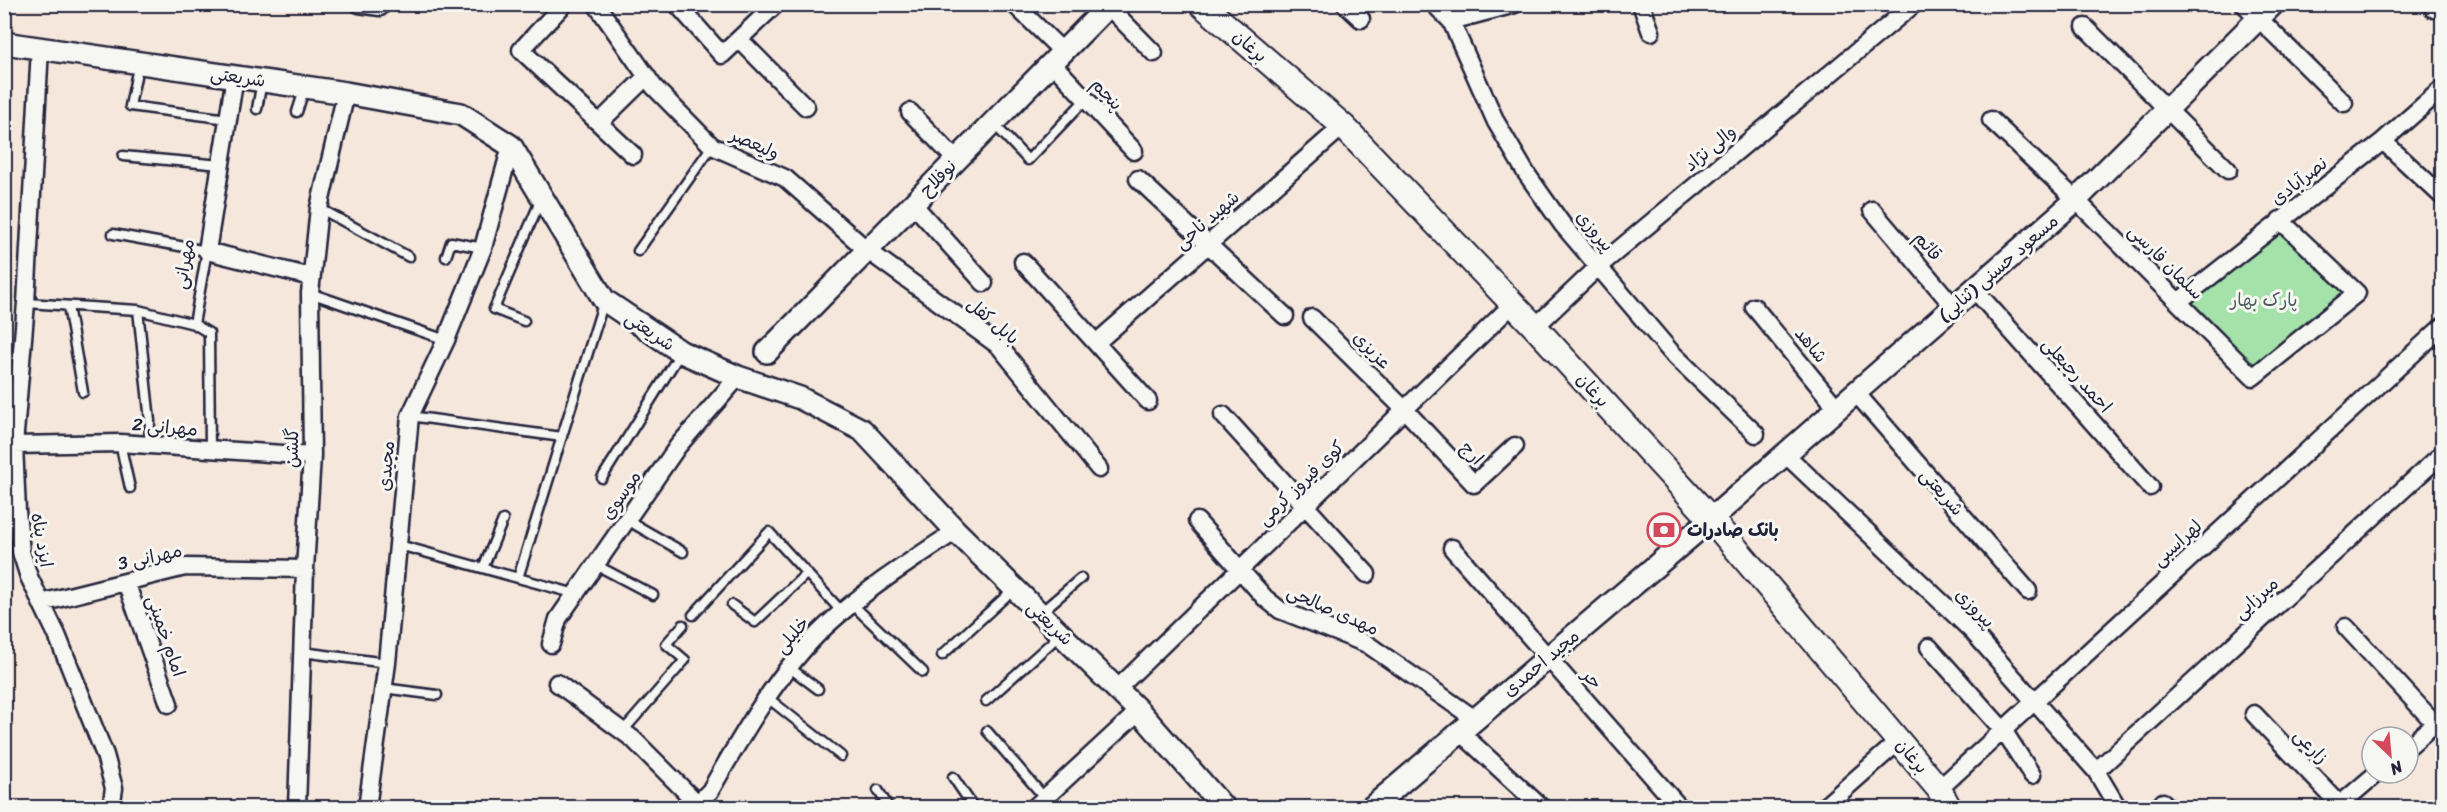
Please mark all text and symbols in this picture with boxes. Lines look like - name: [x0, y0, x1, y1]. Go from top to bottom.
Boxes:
- street label: برغان: [1225, 21, 1275, 71]
- street label: شریعتی: [208, 57, 268, 97]
- street label: پنجم: [1083, 70, 1131, 118]
- street label: والی نژاد: [1676, 116, 1744, 180]
- street label: ولیعصر: [723, 118, 785, 169]
- street label: نصرآبادی: [2263, 148, 2335, 214]
- street label: نوفلاح: [911, 151, 965, 205]
- street label: شهید ناحی: [1167, 182, 1247, 258]
- street label: پیروزی: [1568, 203, 1622, 259]
- street label: مسعود حسنی (ثنایی): [1930, 206, 2066, 330]
- street label: سلمان فارسی: [2120, 216, 2212, 308]
- street label: قائم: [1906, 224, 1950, 268]
- street label: مهرانی: [164, 236, 204, 292]
- park label: پارک‌ بهار: [2229, 284, 2297, 316]
- street label: بابل کفل: [959, 289, 1027, 353]
- street label: شریعتی: [618, 302, 682, 360]
- street label: شاهد: [1786, 320, 1836, 370]
- street label: عزیزی: [1345, 323, 1399, 377]
- street label: احمد رجبعلی: [2034, 330, 2120, 420]
- street label: برغان: [1568, 365, 1618, 415]
- street label: مهرانی 2: [131, 408, 199, 446]
- street label: گلشن: [276, 427, 308, 468]
- street label: کوی فیروز کرمی: [1249, 432, 1353, 534]
- street label: ارج: [1452, 433, 1492, 473]
- street label: مجیدی: [368, 439, 404, 493]
- street label: شریعتی: [1912, 461, 1972, 523]
- street label: موسوی: [592, 463, 650, 527]
- street label: ایزد پناه: [21, 510, 63, 570]
- street label: لهراسبی: [2144, 511, 2210, 575]
- bank icon: بانک صادرات: [1646, 512, 1682, 548]
- place label: بانک صادرات: [1687, 514, 1779, 546]
- street label: مهرانی 3: [115, 535, 185, 579]
- street label: میرزایی: [2226, 569, 2286, 627]
- street label: مهدی صالحی: [1282, 575, 1384, 645]
- street label: پیروزی: [1947, 580, 2003, 636]
- street label: امام خمینی: [137, 591, 195, 681]
- street label: شریعتی: [1019, 592, 1081, 654]
- street label: خلیلی: [766, 609, 818, 661]
- street label: مجید احمدی: [1495, 621, 1587, 705]
- street label: حر: [1572, 660, 1611, 697]
- street label: زارعی: [2285, 720, 2337, 772]
- north arrow: [2360, 725, 2420, 785]
- street label: برغان: [1887, 731, 1937, 781]
- text: N: [2384, 752, 2409, 784]

